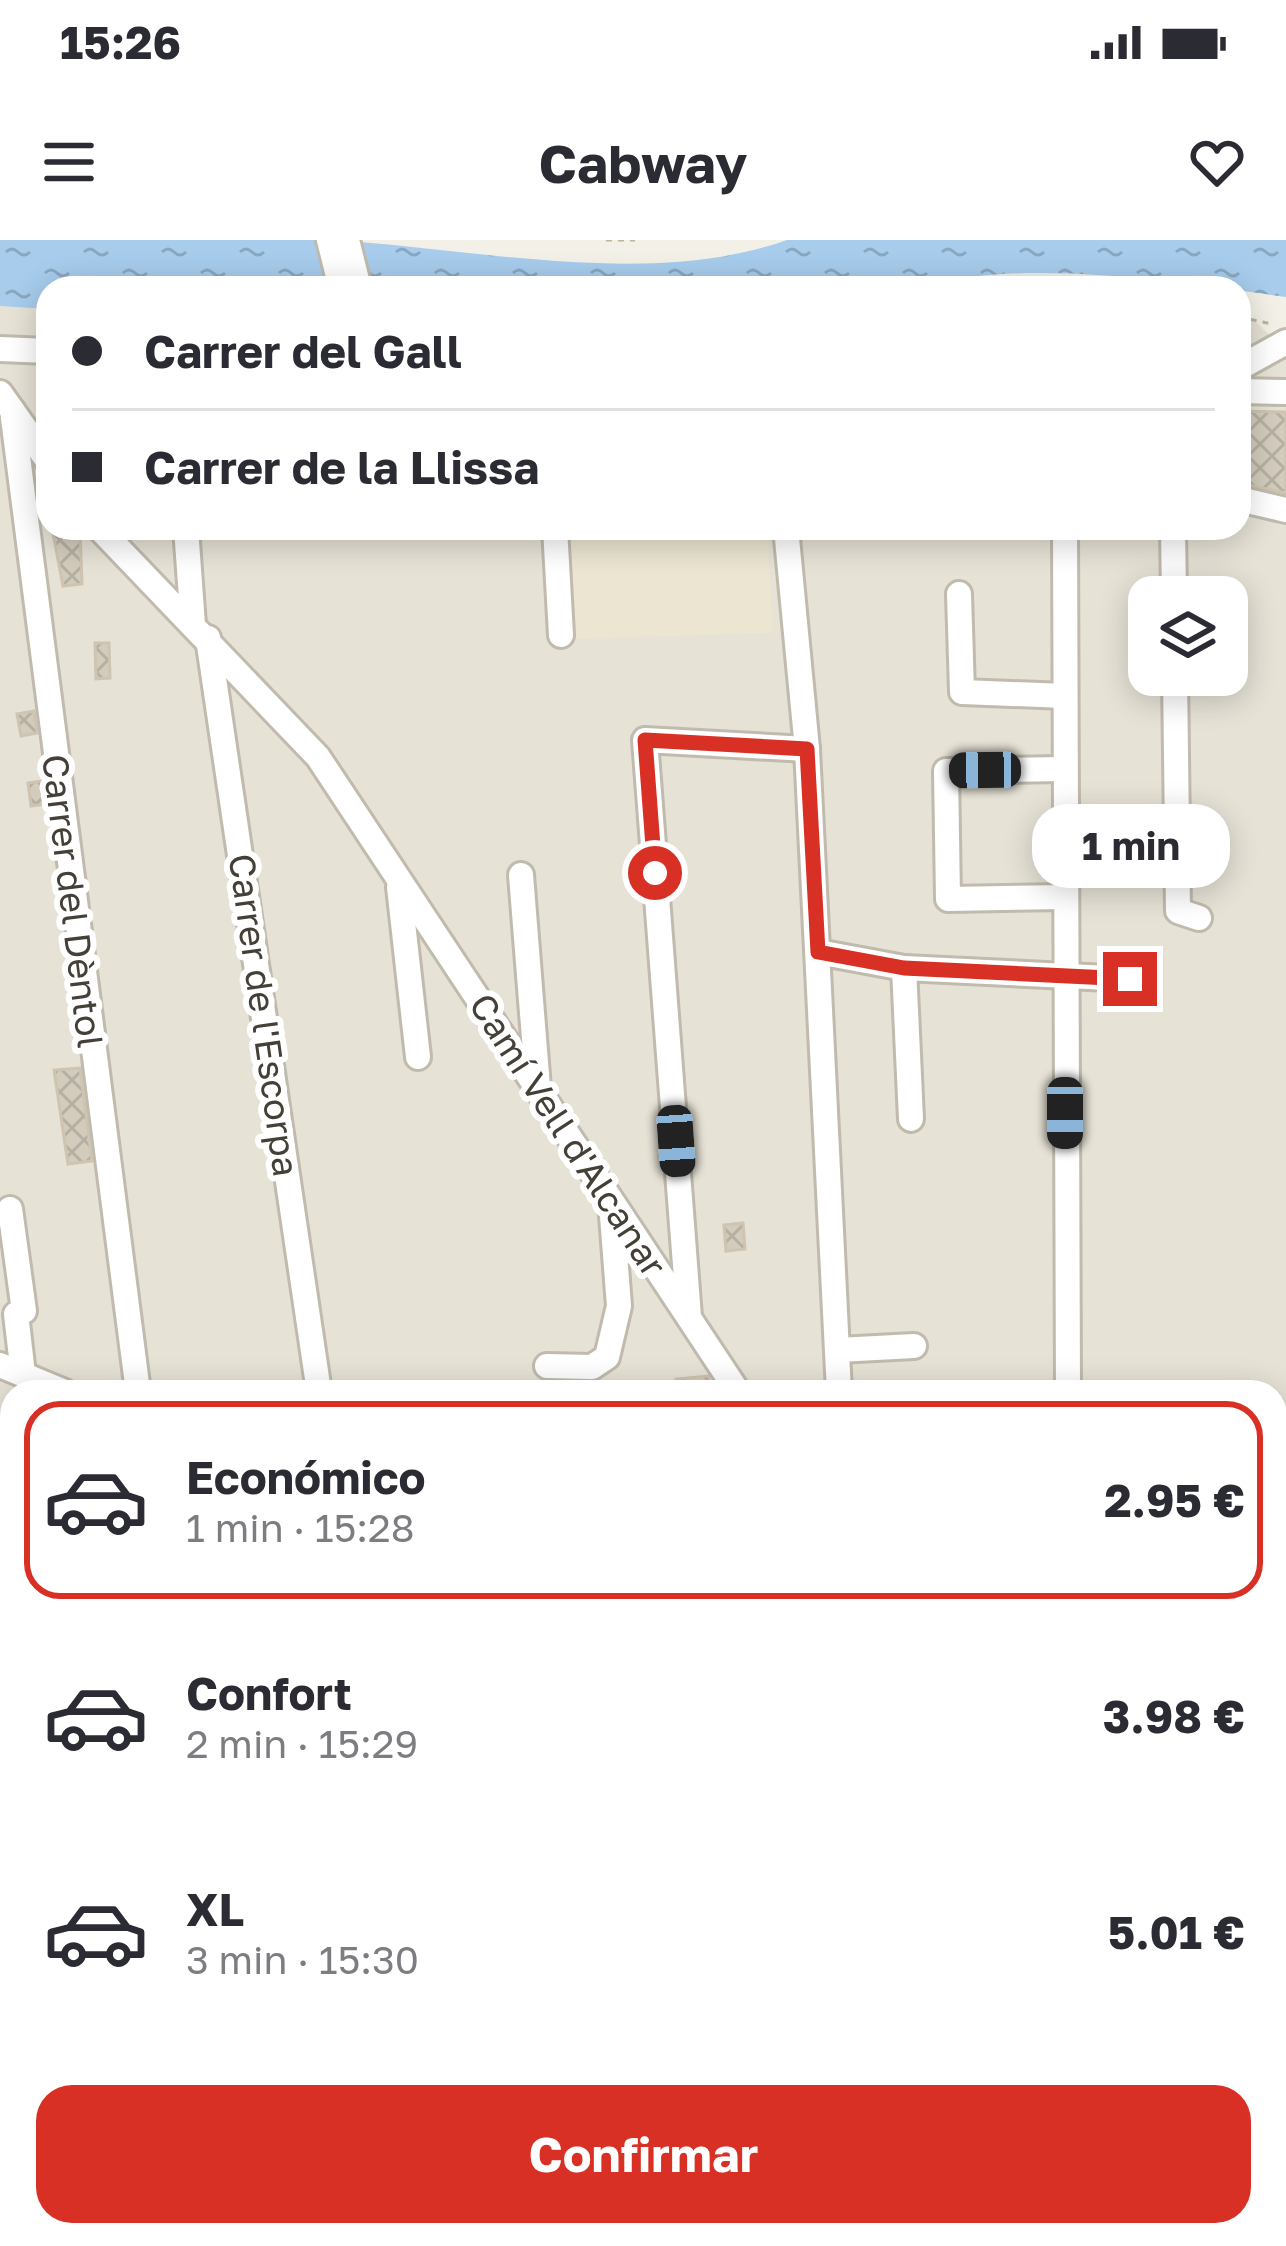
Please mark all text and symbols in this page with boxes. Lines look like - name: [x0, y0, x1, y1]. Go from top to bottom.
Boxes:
- text: 15:26: [60, 15, 181, 69]
- icon: menu: [36, 129, 102, 195]
- icon: heart: [1184, 129, 1250, 195]
- text: Cabway: [539, 130, 747, 195]
- text: Carrer del Gall: [144, 324, 462, 378]
- text: Carrer de la Llissa: [144, 440, 539, 494]
- map controls: [1128, 576, 1248, 696]
- button: layers: [1128, 576, 1248, 696]
- car: [949, 751, 1021, 789]
- street label: Carrer del Dèntol: [34, 752, 113, 1050]
- callout: 1 min: [1031, 805, 1229, 889]
- text: 1 min: [1082, 822, 1180, 869]
- route start: [628, 846, 682, 900]
- street label: Carrer de l'Escorpa: [221, 851, 308, 1179]
- route end: [1103, 952, 1157, 1006]
- street label: Camí Vell d'Alcanar: [461, 985, 676, 1284]
- car: [1047, 1077, 1083, 1149]
- car: [656, 1104, 696, 1178]
- icon: car: [42, 1446, 150, 1554]
- text: Económico: [186, 1450, 426, 1504]
- text: 2.95 €: [1104, 1473, 1245, 1527]
- text: 1 min · 15:28: [186, 1504, 414, 1551]
- icon: car: [42, 1662, 150, 1770]
- text: Confort: [186, 1666, 352, 1720]
- text: 3.98 €: [1103, 1689, 1245, 1743]
- text: 2 min · 15:29: [186, 1720, 418, 1767]
- icon: car: [42, 1878, 150, 1986]
- text: XL: [186, 1882, 244, 1936]
- text: 5.01 €: [1108, 1905, 1245, 1959]
- text: 3 min · 15:30: [186, 1936, 419, 1983]
- button: Confirmar: [36, 2085, 1251, 2223]

